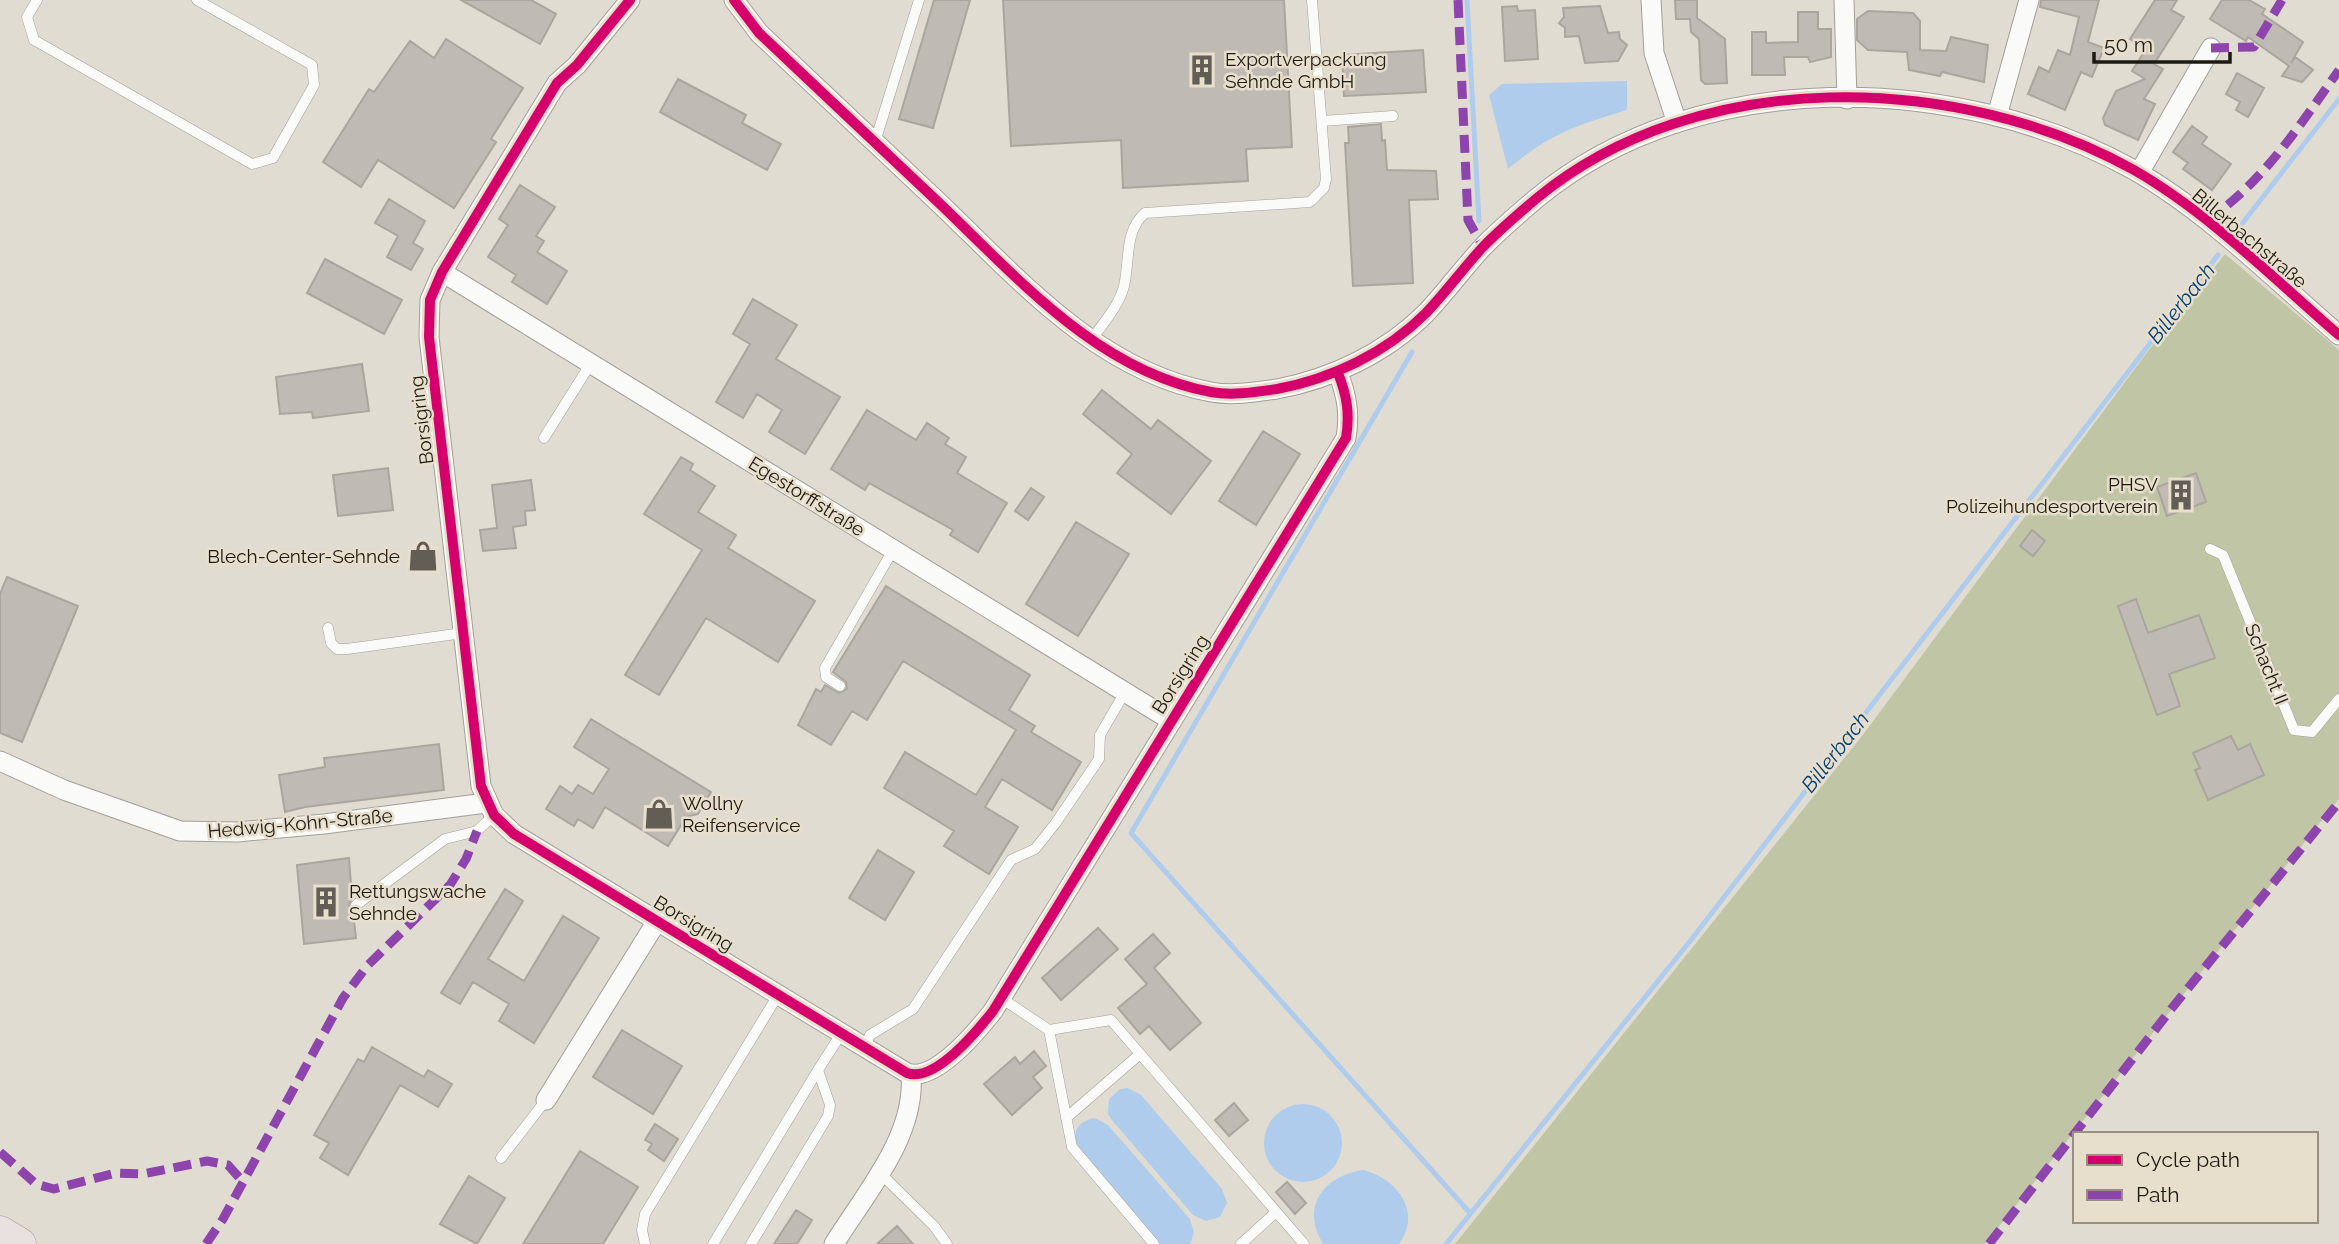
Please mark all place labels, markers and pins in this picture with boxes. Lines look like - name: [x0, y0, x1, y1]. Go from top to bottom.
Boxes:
- place label: Exportverpackung Sehnde GmbH: [1225, 48, 1387, 92]
- building icon: Exportverpackung Sehnde GmbH: [1185, 53, 1219, 87]
- place label: PHSV Polizeihundesportverein: [1946, 473, 2158, 517]
- building icon: PHSV Polizeihundesportverein: [2164, 478, 2198, 512]
- shop icon: Blech-Center-Sehnde: [406, 539, 440, 573]
- place label: Blech-Center-Sehnde: [207, 545, 400, 567]
- place label: Wollny Reifenservice: [682, 792, 800, 836]
- shop icon: Wollny Reifenservice: [642, 797, 676, 831]
- place label: Rettungswache Sehnde: [349, 880, 486, 924]
- building icon: Rettungswache Sehnde: [309, 885, 343, 919]

